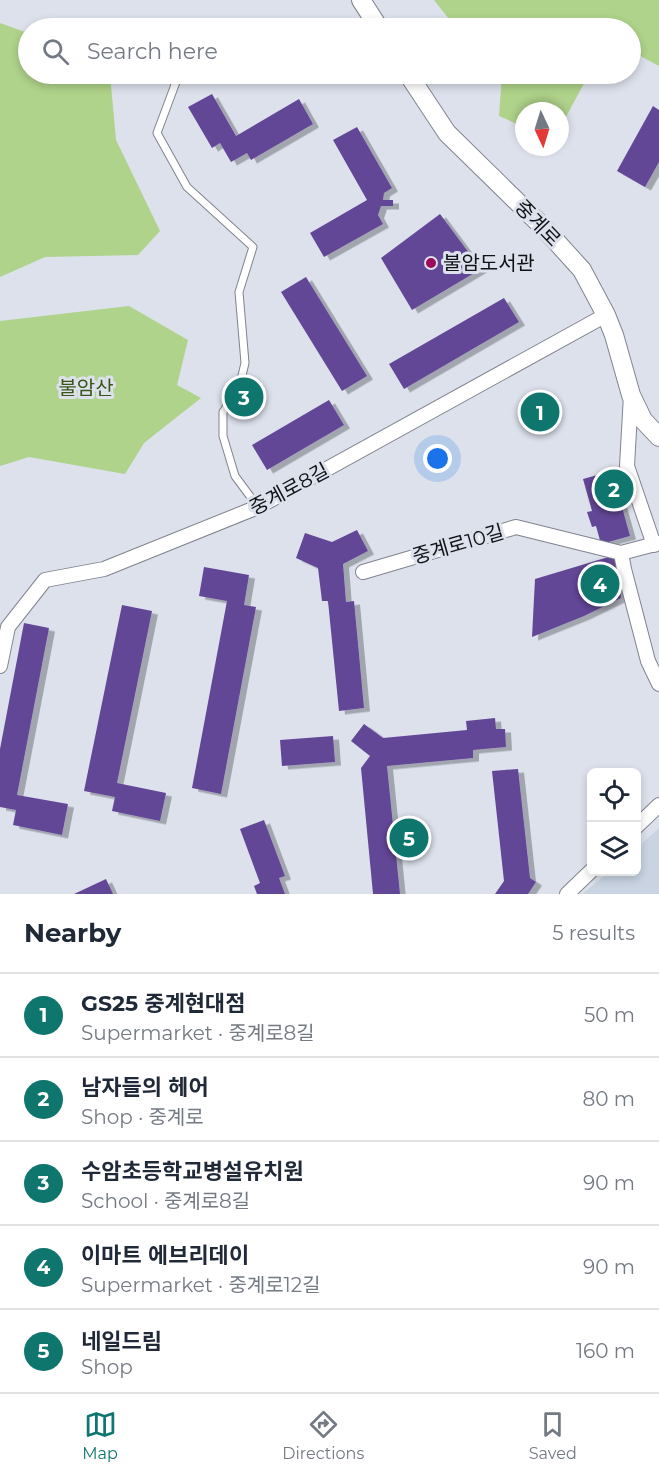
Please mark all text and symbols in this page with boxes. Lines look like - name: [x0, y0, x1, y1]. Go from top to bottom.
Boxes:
- search box: [18, 18, 641, 84]
- icon: search: [39, 35, 72, 68]
- text: Search here: [87, 38, 218, 65]
- north arrow: [515, 102, 569, 156]
- street label: 중계로: [510, 195, 566, 251]
- place label: 불암도서관: [443, 251, 535, 275]
- marker: 불암도서관: [424, 256, 438, 270]
- pin: 3: [224, 374, 264, 420]
- park label: 불암산: [58, 376, 114, 400]
- pin: 1: [520, 390, 560, 434]
- your location: [423, 444, 452, 473]
- street label: 중계로8길: [245, 458, 333, 520]
- pin: 2: [594, 466, 634, 512]
- street label: 중계로10길: [409, 520, 507, 568]
- pin: 4: [580, 562, 620, 606]
- map controls: [587, 768, 641, 876]
- button: locate: [587, 768, 641, 822]
- pin: 5: [390, 816, 428, 860]
- button: layers: [587, 822, 641, 876]
- text: Nearby: [24, 917, 121, 949]
- text: 5 results: [552, 921, 635, 945]
- text: GS25 중계현대점: [81, 990, 246, 1017]
- text: 1: [40, 1003, 47, 1027]
- text: 50 m: [584, 1003, 635, 1027]
- text: Supermarket · 중계로8길: [81, 1021, 315, 1045]
- text: 남자들의 헤어: [81, 1074, 209, 1101]
- text: 2: [38, 1087, 49, 1111]
- text: 80 m: [583, 1087, 635, 1111]
- text: Shop · 중계로: [81, 1105, 204, 1129]
- text: 수암초등학교병설유치원: [81, 1158, 304, 1185]
- text: 3: [38, 1171, 49, 1195]
- text: 90 m: [583, 1171, 635, 1195]
- text: School · 중계로8길: [81, 1189, 250, 1213]
- text: 이마트 에브리데이: [81, 1242, 249, 1269]
- text: 4: [37, 1255, 50, 1279]
- text: 90 m: [583, 1255, 635, 1279]
- text: Supermarket · 중계로12길: [81, 1273, 321, 1297]
- text: 네일드림: [81, 1328, 162, 1355]
- text: 5: [38, 1339, 49, 1363]
- text: 160 m: [576, 1339, 635, 1363]
- text: Shop: [81, 1355, 133, 1379]
- tab: Map: [82, 1408, 118, 1463]
- tab: Directions: [282, 1408, 364, 1463]
- tab: Saved: [529, 1408, 577, 1463]

